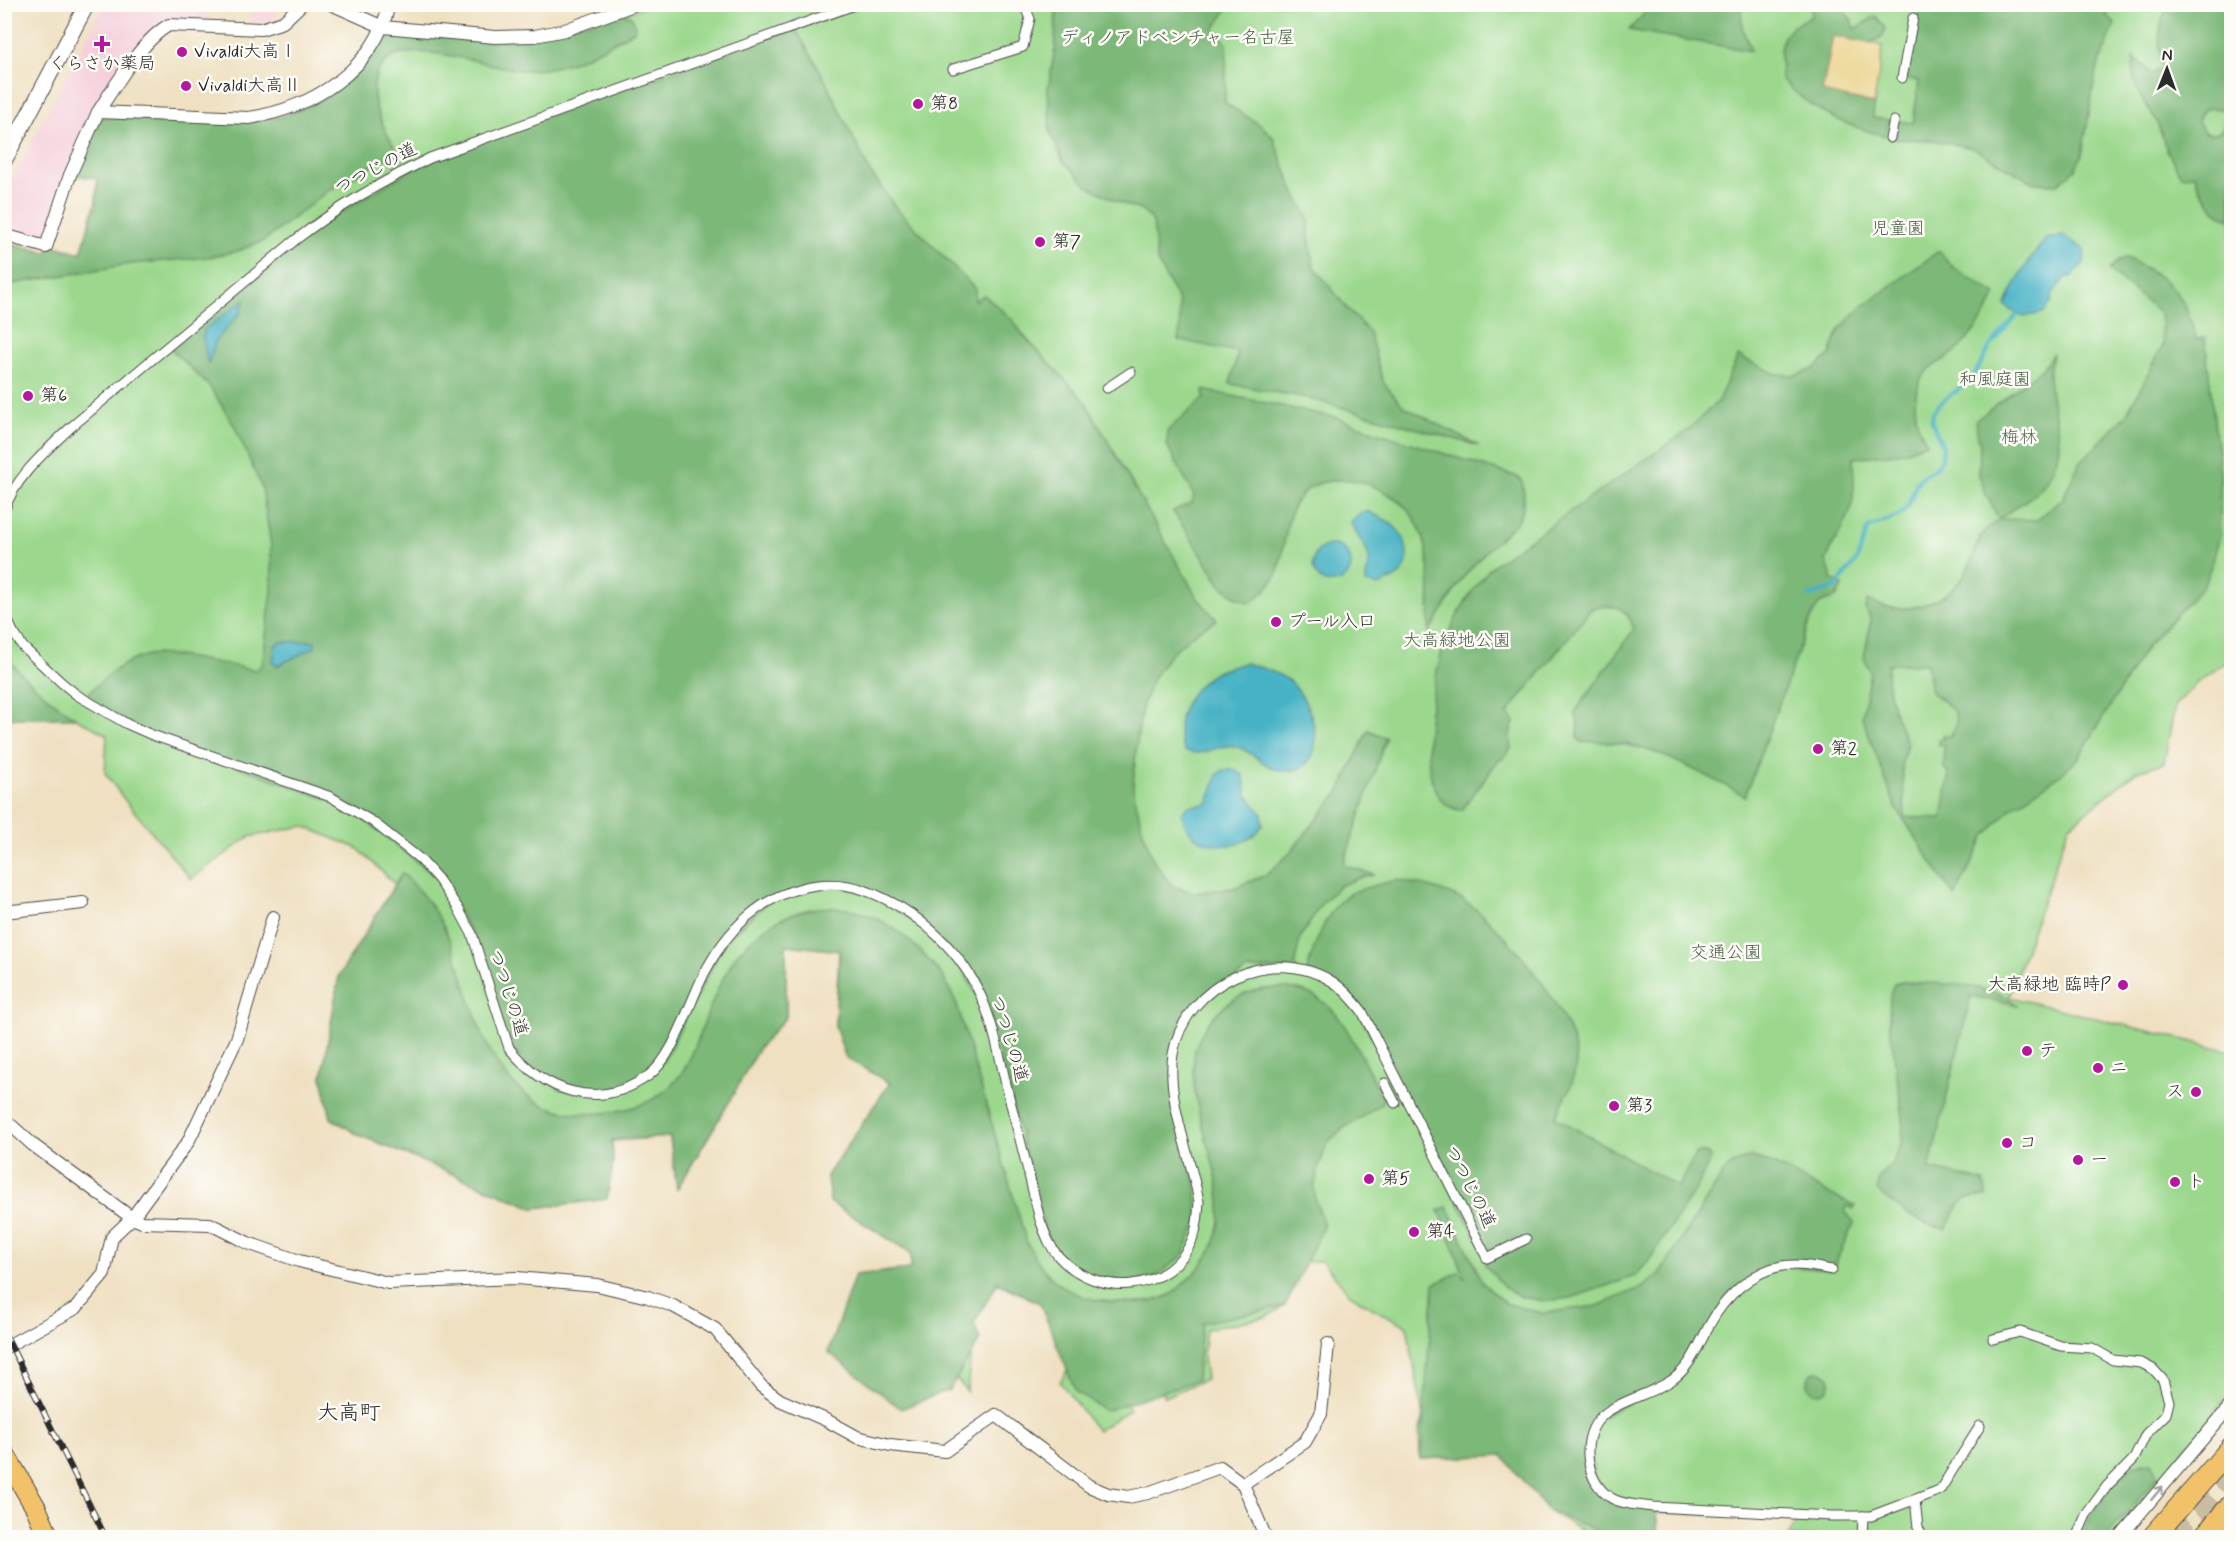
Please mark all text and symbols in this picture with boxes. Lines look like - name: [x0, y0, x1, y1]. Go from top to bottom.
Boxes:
- park label: ディノアドベンチャー名古屋: [1061, 26, 1295, 50]
- marker: くらさか薬局: [95, 37, 109, 51]
- north arrow: [2137, 39, 2197, 99]
- place label: Vivaldi大高Ⅰ: [194, 40, 297, 64]
- marker: Vivaldi大高Ⅰ: [175, 45, 189, 59]
- text: N: [2162, 45, 2173, 66]
- place label: くらさか薬局: [48, 52, 156, 76]
- place label: Vivaldi大高Ⅱ: [198, 74, 301, 98]
- marker: Vivaldi大高Ⅱ: [179, 79, 193, 93]
- place label: 第8: [930, 92, 958, 116]
- marker: 第8: [911, 97, 925, 111]
- street label: つつじの道: [331, 137, 421, 201]
- park label: 児童園: [1871, 217, 1925, 241]
- place label: 第7: [1052, 230, 1081, 254]
- marker: 第7: [1033, 235, 1047, 249]
- park label: 和風庭園: [1959, 368, 2031, 392]
- place label: 第6: [40, 384, 67, 408]
- marker: 第6: [21, 389, 35, 403]
- park label: 梅林: [2001, 426, 2037, 450]
- place label: プール入口: [1288, 610, 1376, 634]
- marker: プール入口: [1269, 615, 1283, 629]
- park label: 大高緑地公園: [1403, 629, 1511, 653]
- place label: 第2: [1830, 737, 1857, 761]
- marker: 第2: [1811, 742, 1825, 756]
- park label: 交通公園: [1690, 941, 1762, 965]
- street label: つつじの道: [483, 946, 533, 1040]
- place label: 大高緑地 臨時P: [1987, 973, 2111, 997]
- marker: 大高緑地 臨時P: [2116, 978, 2130, 992]
- street label: つつじの道: [984, 992, 1034, 1086]
- place label: テ: [2039, 1039, 2057, 1063]
- marker: テ: [2020, 1044, 2034, 1058]
- place label: ニ: [2110, 1056, 2128, 1080]
- marker: ニ: [2091, 1061, 2105, 1075]
- place label: ス: [2166, 1080, 2184, 1104]
- marker: ス: [2189, 1085, 2203, 1099]
- place label: 第3: [1626, 1094, 1652, 1118]
- marker: 第3: [1607, 1099, 1621, 1113]
- place label: コ: [2019, 1131, 2037, 1155]
- marker: コ: [2000, 1136, 2014, 1150]
- street label: つつじの道: [1439, 1141, 1501, 1233]
- place label: ー: [2090, 1148, 2108, 1172]
- marker: ー: [2071, 1153, 2085, 1167]
- place label: 第5: [1381, 1167, 1410, 1191]
- place label: ト: [2187, 1170, 2205, 1194]
- marker: 第5: [1362, 1172, 1376, 1186]
- marker: ト: [2168, 1175, 2182, 1189]
- place label: 第4: [1426, 1220, 1454, 1244]
- marker: 第4: [1407, 1225, 1421, 1239]
- district label: 大高町: [318, 1399, 381, 1427]
- one-way arrow: [2150, 1486, 2164, 1501]

